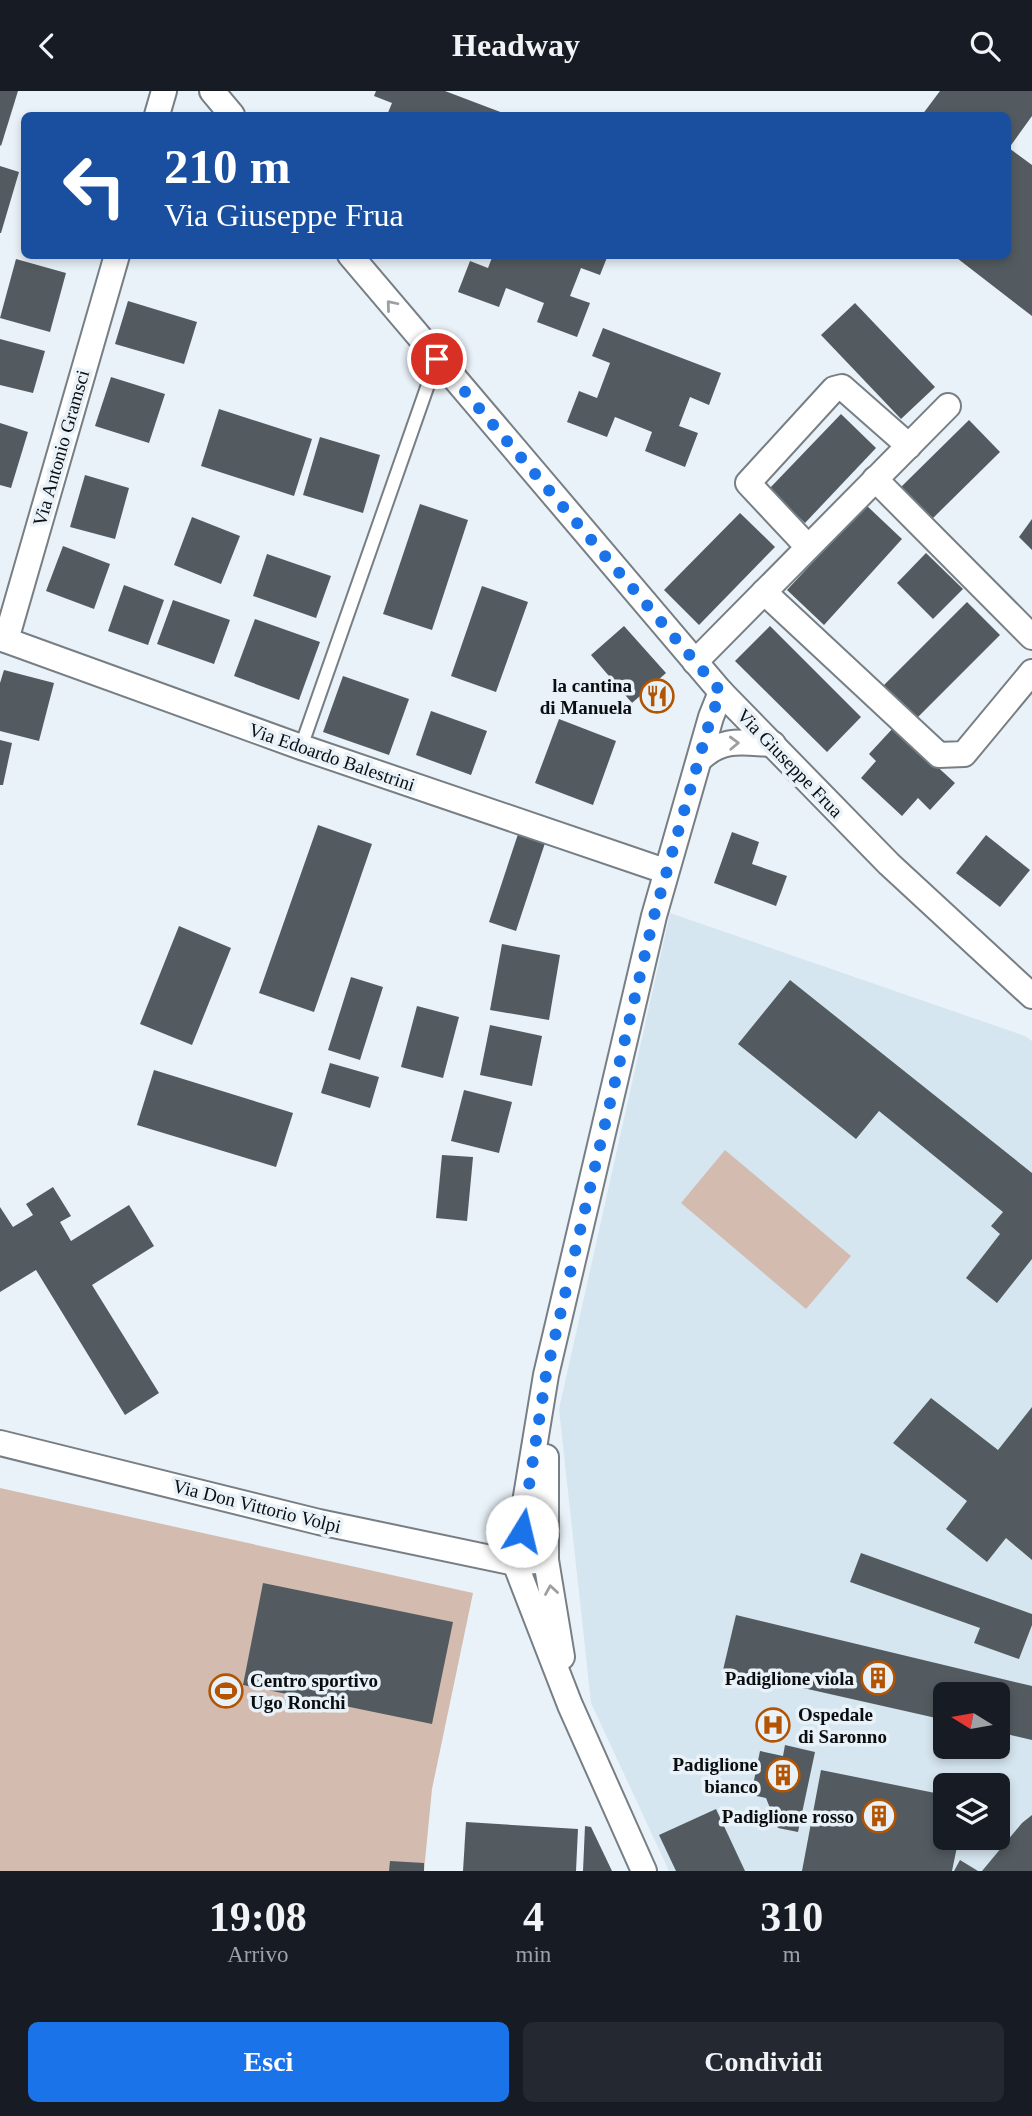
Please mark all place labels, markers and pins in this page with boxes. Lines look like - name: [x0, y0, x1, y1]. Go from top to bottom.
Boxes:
- pin: [407, 329, 467, 389]
- place label: la cantina di Manuela: [540, 675, 632, 718]
- restaurant icon: la cantina di Manuela: [638, 677, 676, 715]
- building icon: Padiglione viola: [859, 1659, 897, 1697]
- place label: Padiglione viola: [725, 1668, 854, 1689]
- place label: Centro sportivo Ugo Ronchi: [250, 1670, 378, 1713]
- sports icon: Centro sportivo Ugo Ronchi: [207, 1672, 245, 1710]
- place label: Ospedale di Saronno: [798, 1704, 887, 1747]
- hospital icon: Ospedale di Saronno: [754, 1706, 792, 1744]
- place label: Padiglione bianco: [672, 1754, 758, 1797]
- building icon: Padiglione bianco: [764, 1756, 802, 1794]
- building icon: Padiglione rosso: [860, 1797, 898, 1835]
- place label: Padiglione rosso: [722, 1806, 854, 1827]

